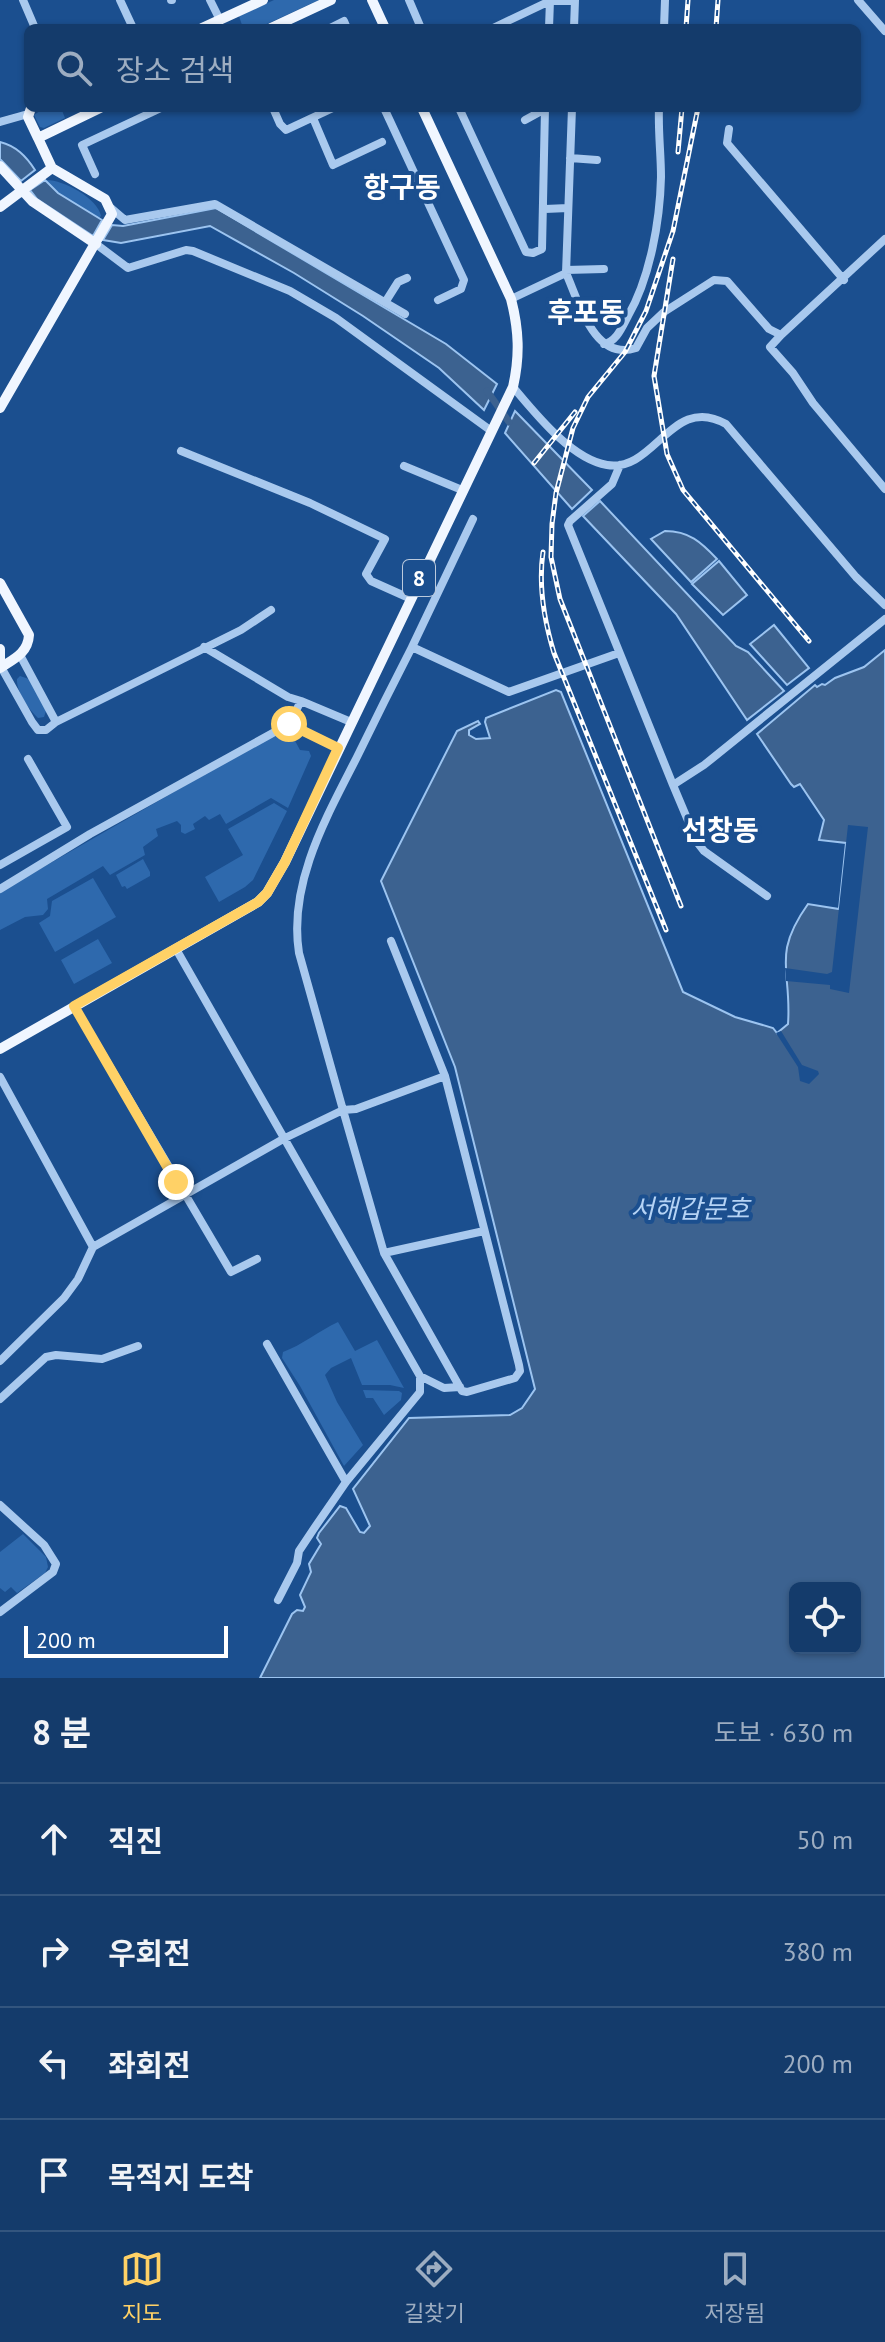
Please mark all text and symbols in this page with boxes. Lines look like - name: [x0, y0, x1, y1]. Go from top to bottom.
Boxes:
- search box: [24, 24, 861, 112]
- icon: search: [52, 46, 96, 90]
- text: 장소 검색: [116, 50, 234, 89]
- district label: 항구동: [363, 168, 441, 205]
- district label: 후포동: [547, 293, 625, 330]
- road number: 8: [403, 560, 435, 596]
- route start: [271, 706, 307, 742]
- district label: 선창동: [681, 811, 759, 848]
- route end: [158, 1164, 194, 1200]
- water label: 서해갑문호: [630, 1192, 752, 1225]
- map controls: [789, 1582, 861, 1654]
- button: locate: [789, 1582, 861, 1654]
- scale bar: [24, 1622, 228, 1658]
- text: 200 m: [36, 1626, 96, 1654]
- text: 8 분: [32, 1710, 91, 1754]
- text: 도보 · 630 m: [714, 1716, 853, 1749]
- icon: ahead: [32, 1817, 76, 1861]
- text: 직진: [108, 1821, 163, 1860]
- text: 50 m: [797, 1823, 853, 1856]
- icon: right: [32, 1929, 76, 1973]
- text: 우회전: [108, 1933, 191, 1972]
- text: 380 m: [782, 1935, 853, 1968]
- icon: left: [32, 2041, 76, 2085]
- text: 좌회전: [108, 2045, 191, 2084]
- text: 200 m: [782, 2047, 853, 2080]
- icon: arrive: [32, 2153, 76, 2197]
- text: 목적지 도착: [108, 2157, 254, 2196]
- tab: 지도: [120, 2247, 164, 2327]
- tab: 길찾기: [404, 2247, 465, 2327]
- tab: 저장됨: [704, 2247, 765, 2327]

